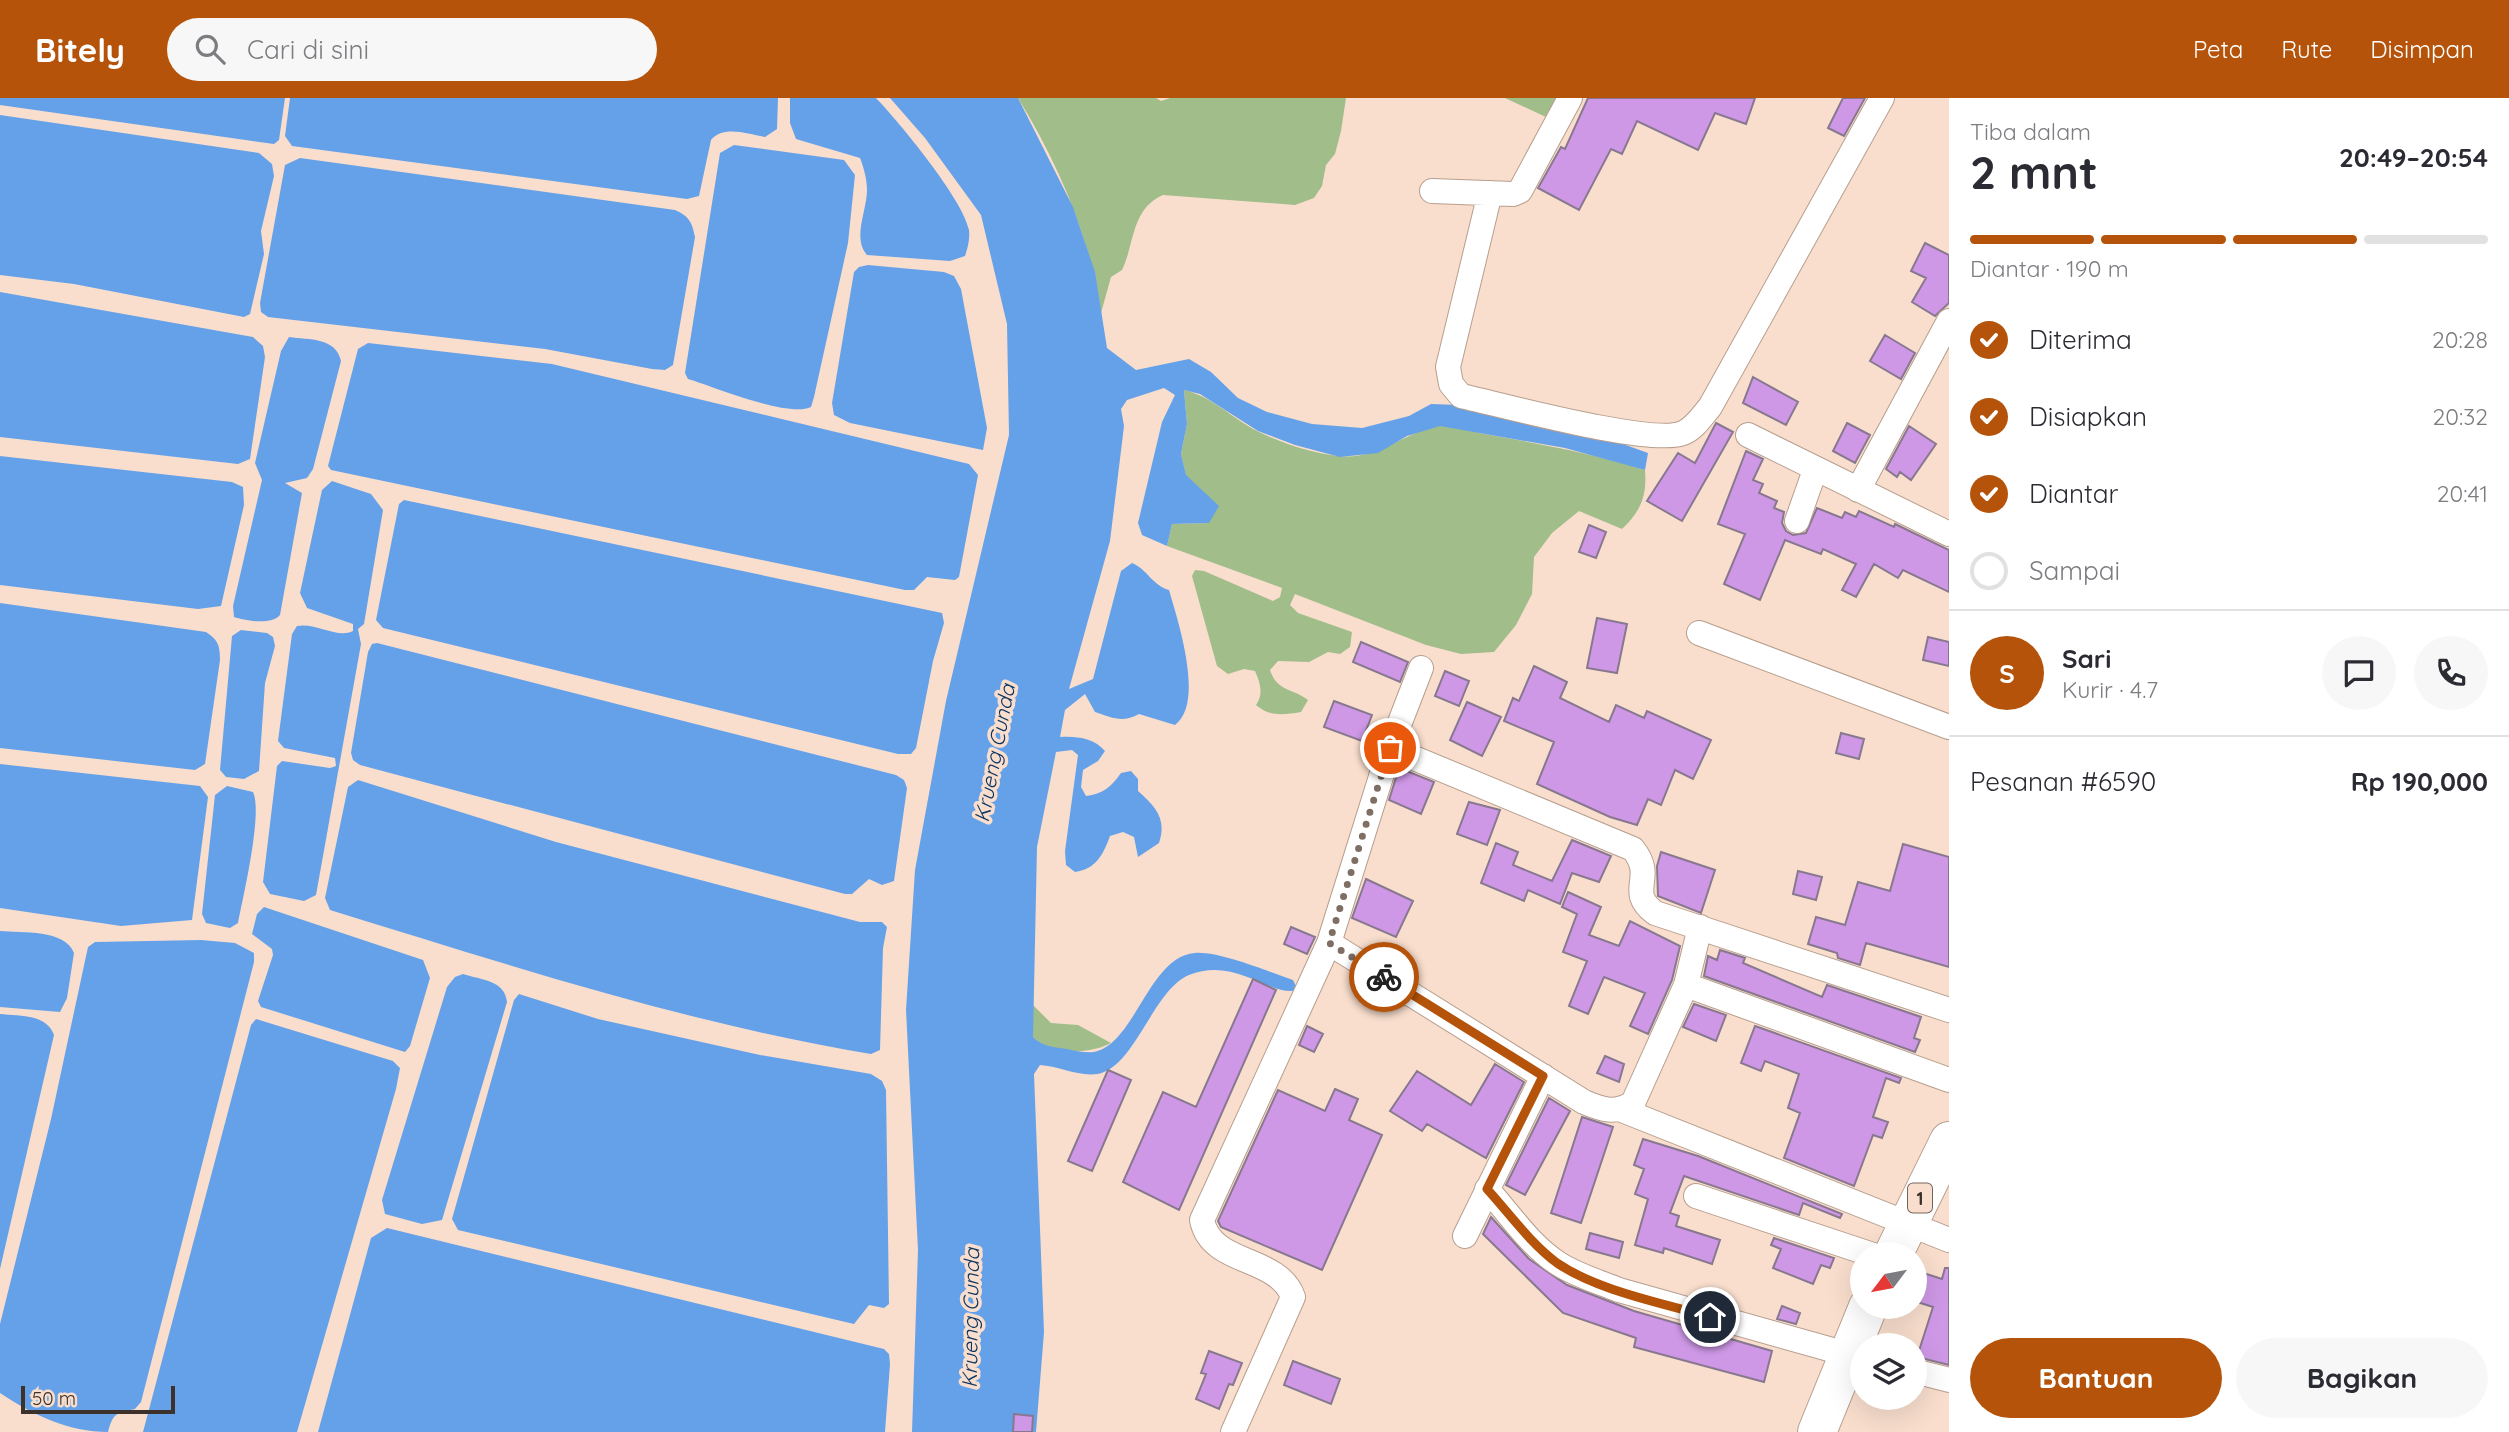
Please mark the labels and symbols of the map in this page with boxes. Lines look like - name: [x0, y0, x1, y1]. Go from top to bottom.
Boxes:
- water label: Krueng Cunda: [968, 680, 1020, 824]
- pin: [1360, 718, 1420, 778]
- courier: [1349, 942, 1419, 1012]
- road number: 1: [1908, 1184, 1932, 1212]
- north arrow: [1850, 1242, 1927, 1320]
- water label: Krueng Cunda: [956, 1246, 984, 1388]
- pin: [1680, 1287, 1740, 1347]
- scale bar: [21, 1383, 175, 1415]

